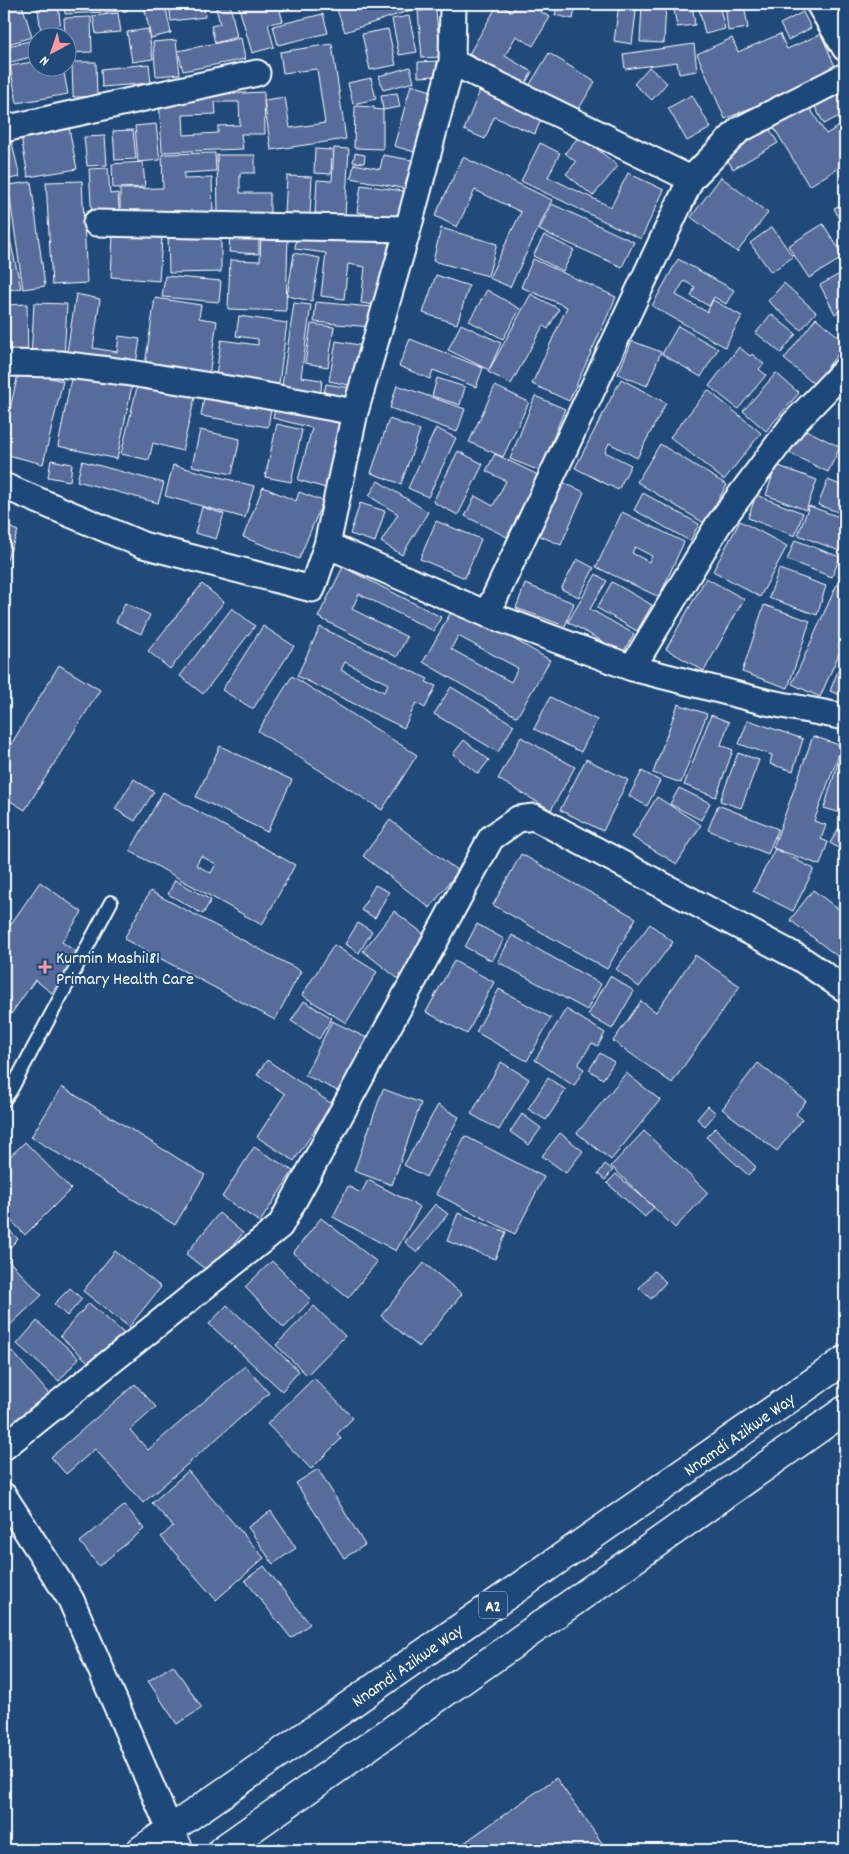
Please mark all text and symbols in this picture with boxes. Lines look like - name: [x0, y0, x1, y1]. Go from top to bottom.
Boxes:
- north arrow: [28, 28, 78, 78]
- text: N: [36, 50, 54, 70]
- place label: Kurmin Mashi181 Primary Health Care: [56, 947, 194, 993]
- marker: Kurmin Mashi181 Primary Health Care: [38, 960, 52, 974]
- street label: Nnamdi Azikwe Way: [680, 1388, 802, 1484]
- road number: A2: [479, 1592, 507, 1618]
- street label: Nnamdi Azikwe Way: [348, 1619, 470, 1715]

